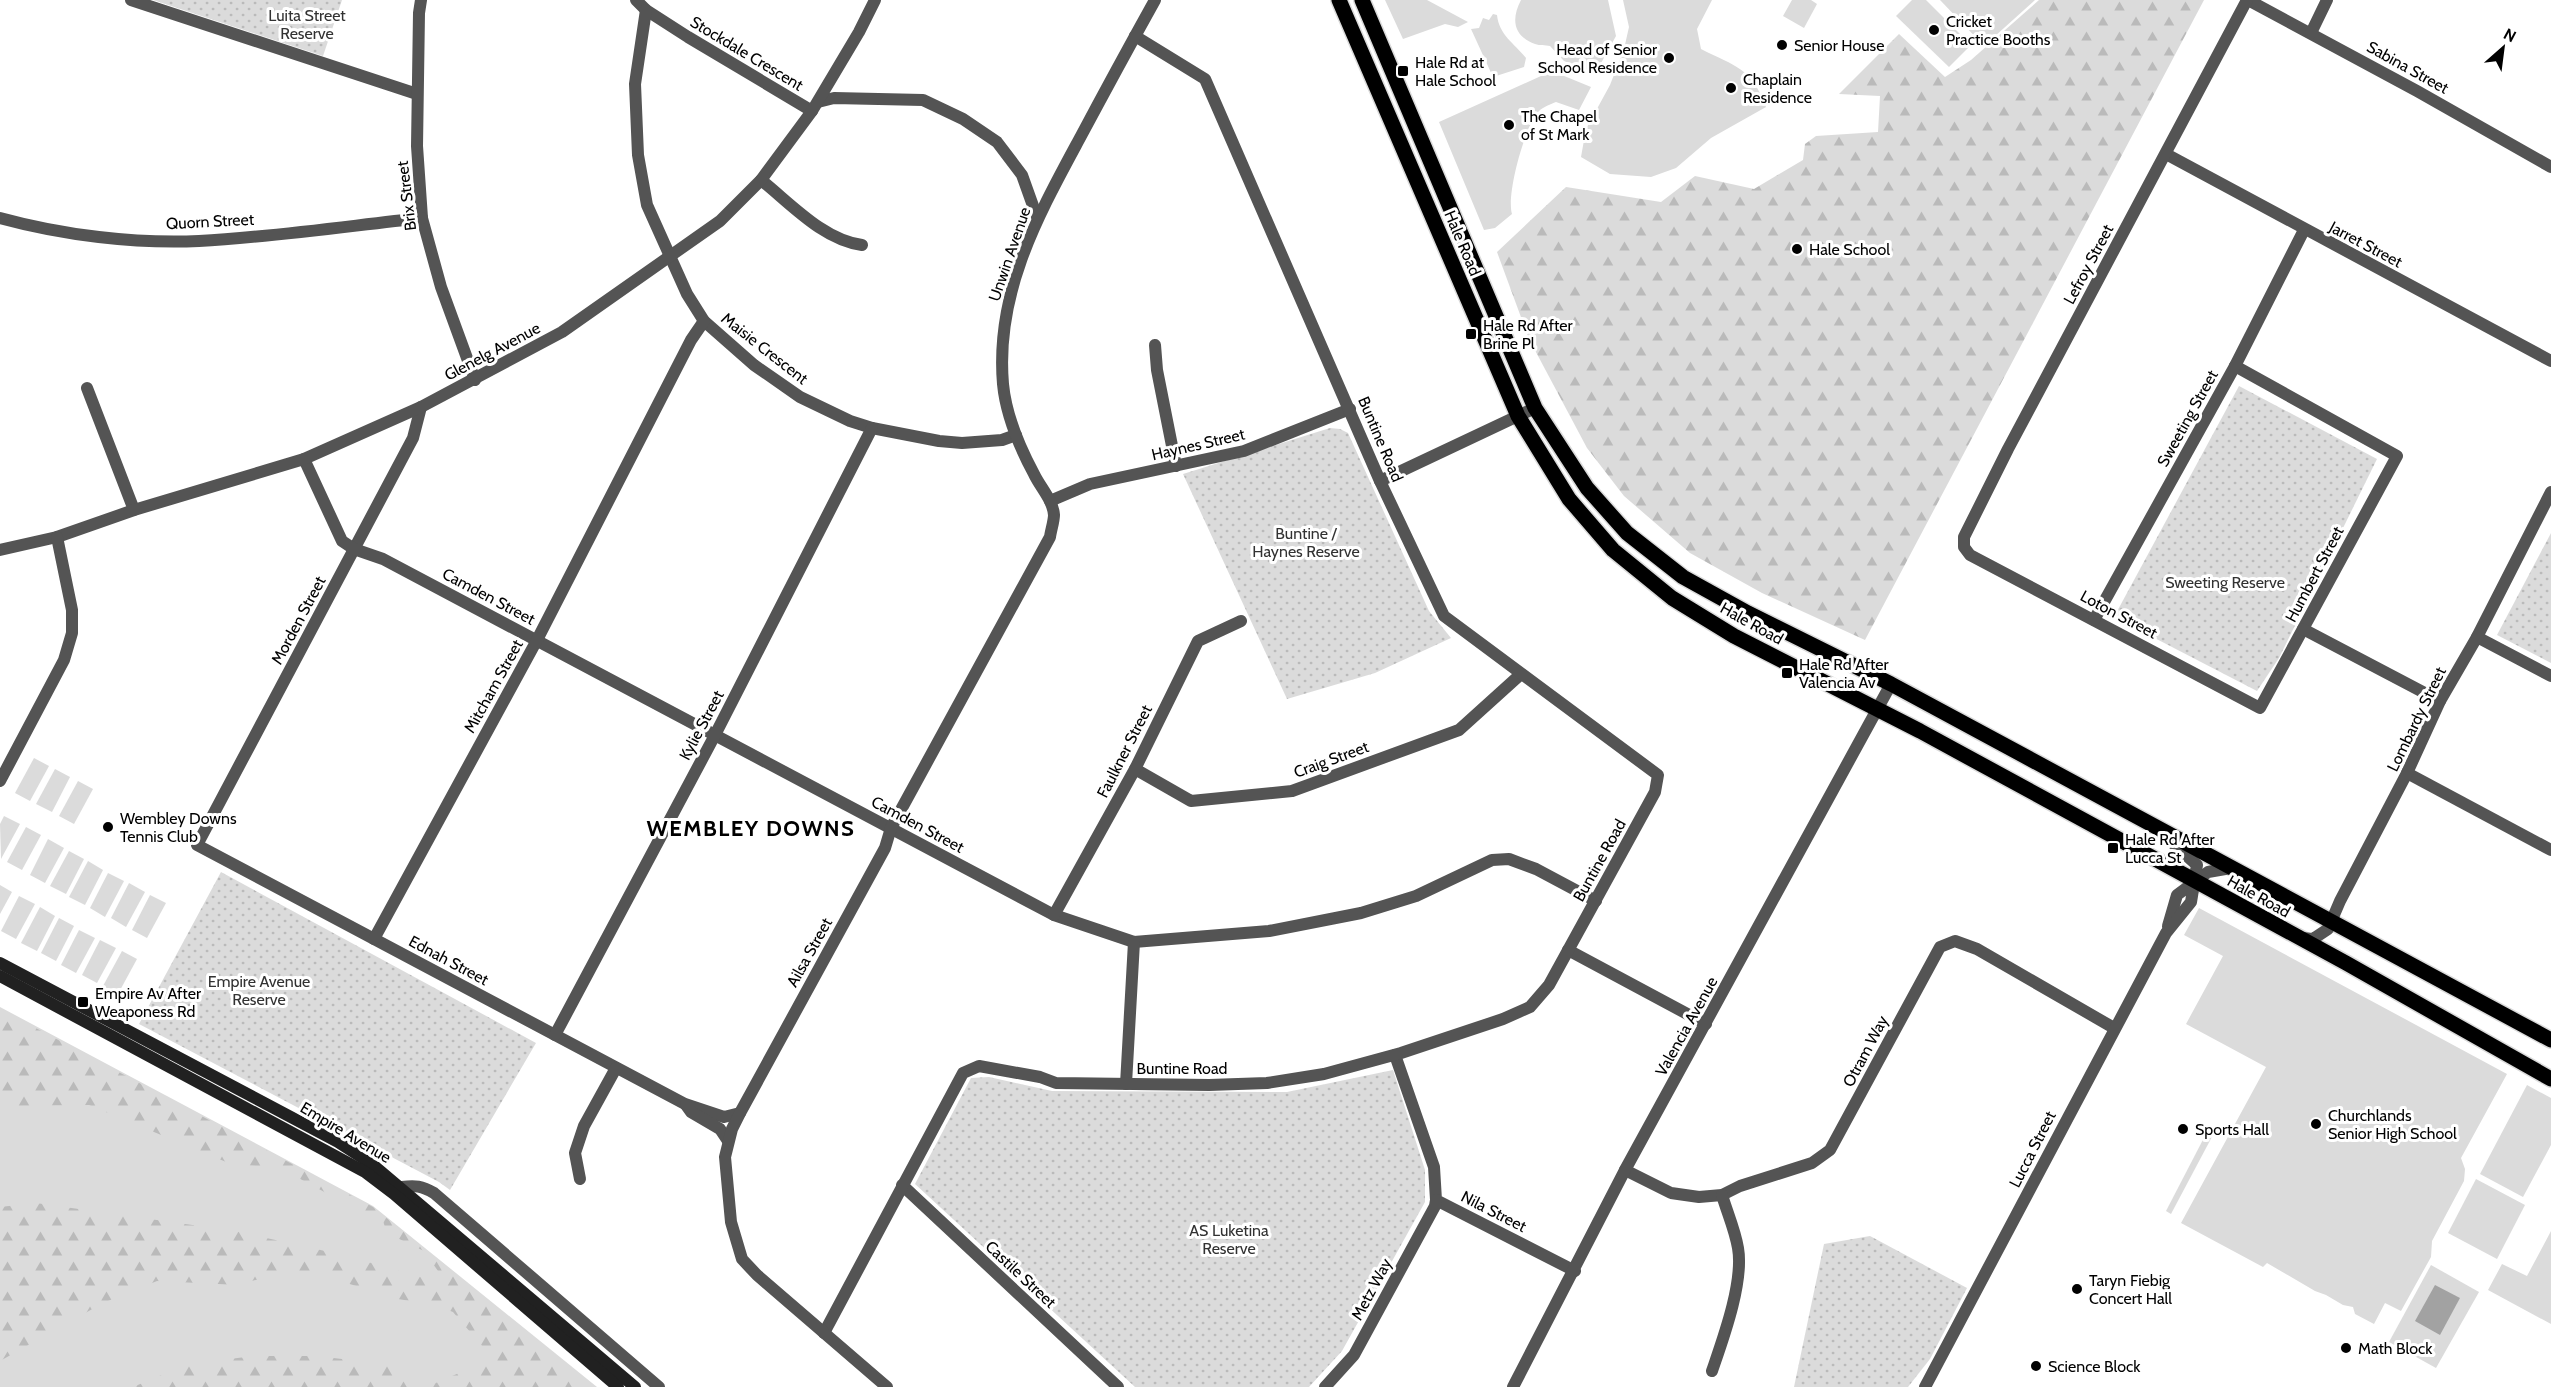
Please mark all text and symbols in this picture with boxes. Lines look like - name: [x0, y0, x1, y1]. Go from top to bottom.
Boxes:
- park label: Luita Street Reserve: [268, 6, 346, 43]
- street label: Stockdale Crescent: [687, 12, 807, 95]
- place label: Cricket Practice Booths: [1946, 12, 2051, 49]
- north arrow: [2473, 18, 2533, 78]
- marker: Cricket Practice Booths: [1927, 23, 1941, 37]
- text: N: [2500, 24, 2519, 46]
- place label: Senior House: [1794, 36, 1884, 55]
- street label: Sabina Street: [2364, 37, 2453, 98]
- marker: Senior House: [1775, 38, 1789, 52]
- place label: Head of Senior School Residence: [1538, 40, 1658, 77]
- marker: Head of Senior School Residence: [1662, 51, 1676, 65]
- place label: Hale Rd at Hale School: [1415, 53, 1496, 90]
- marker: Hale Rd at Hale School: [1396, 64, 1410, 78]
- place label: Chaplain Residence: [1743, 70, 1812, 107]
- marker: Chaplain Residence: [1724, 81, 1738, 95]
- place label: The Chapel of St Mark: [1521, 107, 1597, 144]
- marker: The Chapel of St Mark: [1502, 118, 1516, 132]
- street label: Brix Street: [393, 159, 420, 232]
- street label: Unwin Avenue: [984, 205, 1034, 304]
- street label: Hale Road: [1440, 208, 1485, 279]
- street label: Quorn Street: [166, 210, 255, 233]
- street label: Jarret Street: [2325, 217, 2406, 272]
- street label: Lefroy Street: [2059, 221, 2118, 307]
- place label: Hale School: [1809, 240, 1890, 259]
- marker: Hale School: [1790, 242, 1804, 256]
- street label: Maisie Crescent: [718, 309, 812, 388]
- place label: Hale Rd After Brine Pl: [1483, 316, 1574, 353]
- street label: Glenelg Avenue: [441, 318, 543, 385]
- marker: Hale Rd After Brine Pl: [1464, 327, 1478, 341]
- street label: Sweeting Street: [2153, 366, 2222, 470]
- street label: Buntine Road: [1354, 394, 1407, 485]
- street label: Haynes Street: [1150, 424, 1247, 464]
- street label: Humbert Street: [2281, 523, 2348, 625]
- park label: Buntine / Haynes Reserve: [1252, 524, 1360, 561]
- street label: Camden Street: [439, 564, 539, 629]
- street label: Morden Street: [267, 572, 330, 668]
- park label: Sweeting Reserve: [2165, 573, 2285, 592]
- street label: Loton Street: [2077, 586, 2161, 643]
- street label: Hale Road: [1717, 598, 1787, 648]
- street label: Mitcham Street: [460, 636, 527, 736]
- place label: Hale Rd After Valencia Av: [1799, 655, 1890, 692]
- street label: Lombardy Street: [2383, 663, 2450, 775]
- marker: Hale Rd After Valencia Av: [1780, 666, 1794, 680]
- street label: Kylie Street: [675, 687, 728, 763]
- street label: Faulkner Street: [1093, 701, 1156, 801]
- street label: Craig Street: [1291, 737, 1372, 782]
- street label: Camden Street: [868, 792, 968, 857]
- place label: Wembley Downs Tennis Club: [120, 809, 237, 846]
- district label: WEMBLEY DOWNS: [647, 815, 855, 842]
- street label: Buntine Road: [1569, 816, 1630, 905]
- marker: Wembley Downs Tennis Club: [101, 820, 115, 834]
- place label: Hale Rd After Lucca St: [2125, 830, 2216, 867]
- marker: Hale Rd After Lucca St: [2106, 841, 2120, 855]
- street label: Hale Road: [2224, 871, 2294, 921]
- street label: Ailsa Street: [783, 914, 836, 990]
- street label: Ednah Street: [406, 932, 492, 990]
- park label: Empire Avenue Reserve: [208, 972, 310, 1009]
- street label: Valencia Avenue: [1651, 973, 1721, 1079]
- place label: Empire Av After Weaponess Rd: [95, 984, 202, 1021]
- marker: Empire Av After Weaponess Rd: [76, 995, 90, 1009]
- street label: Otram Way: [1839, 1012, 1892, 1090]
- street label: Buntine Road: [1137, 1059, 1227, 1078]
- street label: Empire Avenue: [297, 1098, 395, 1167]
- place label: Churchlands Senior High School: [2328, 1106, 2457, 1143]
- street label: Lucca Street: [2005, 1107, 2060, 1191]
- marker: Churchlands Senior High School: [2309, 1117, 2323, 1131]
- place label: Sports Hall: [2195, 1120, 2269, 1139]
- marker: Sports Hall: [2176, 1122, 2190, 1136]
- street label: Nila Street: [1458, 1187, 1530, 1236]
- park label: AS Luketina Reserve: [1189, 1221, 1269, 1258]
- street label: Castile Street: [981, 1237, 1060, 1312]
- street label: Metz Way: [1347, 1255, 1396, 1323]
- place label: Taryn Fiebig Concert Hall: [2089, 1271, 2172, 1308]
- marker: Taryn Fiebig Concert Hall: [2070, 1282, 2084, 1296]
- place label: Math Block: [2358, 1339, 2433, 1358]
- marker: Math Block: [2339, 1341, 2353, 1355]
- place label: Science Block: [2048, 1357, 2141, 1376]
- marker: Science Block: [2029, 1359, 2043, 1373]

